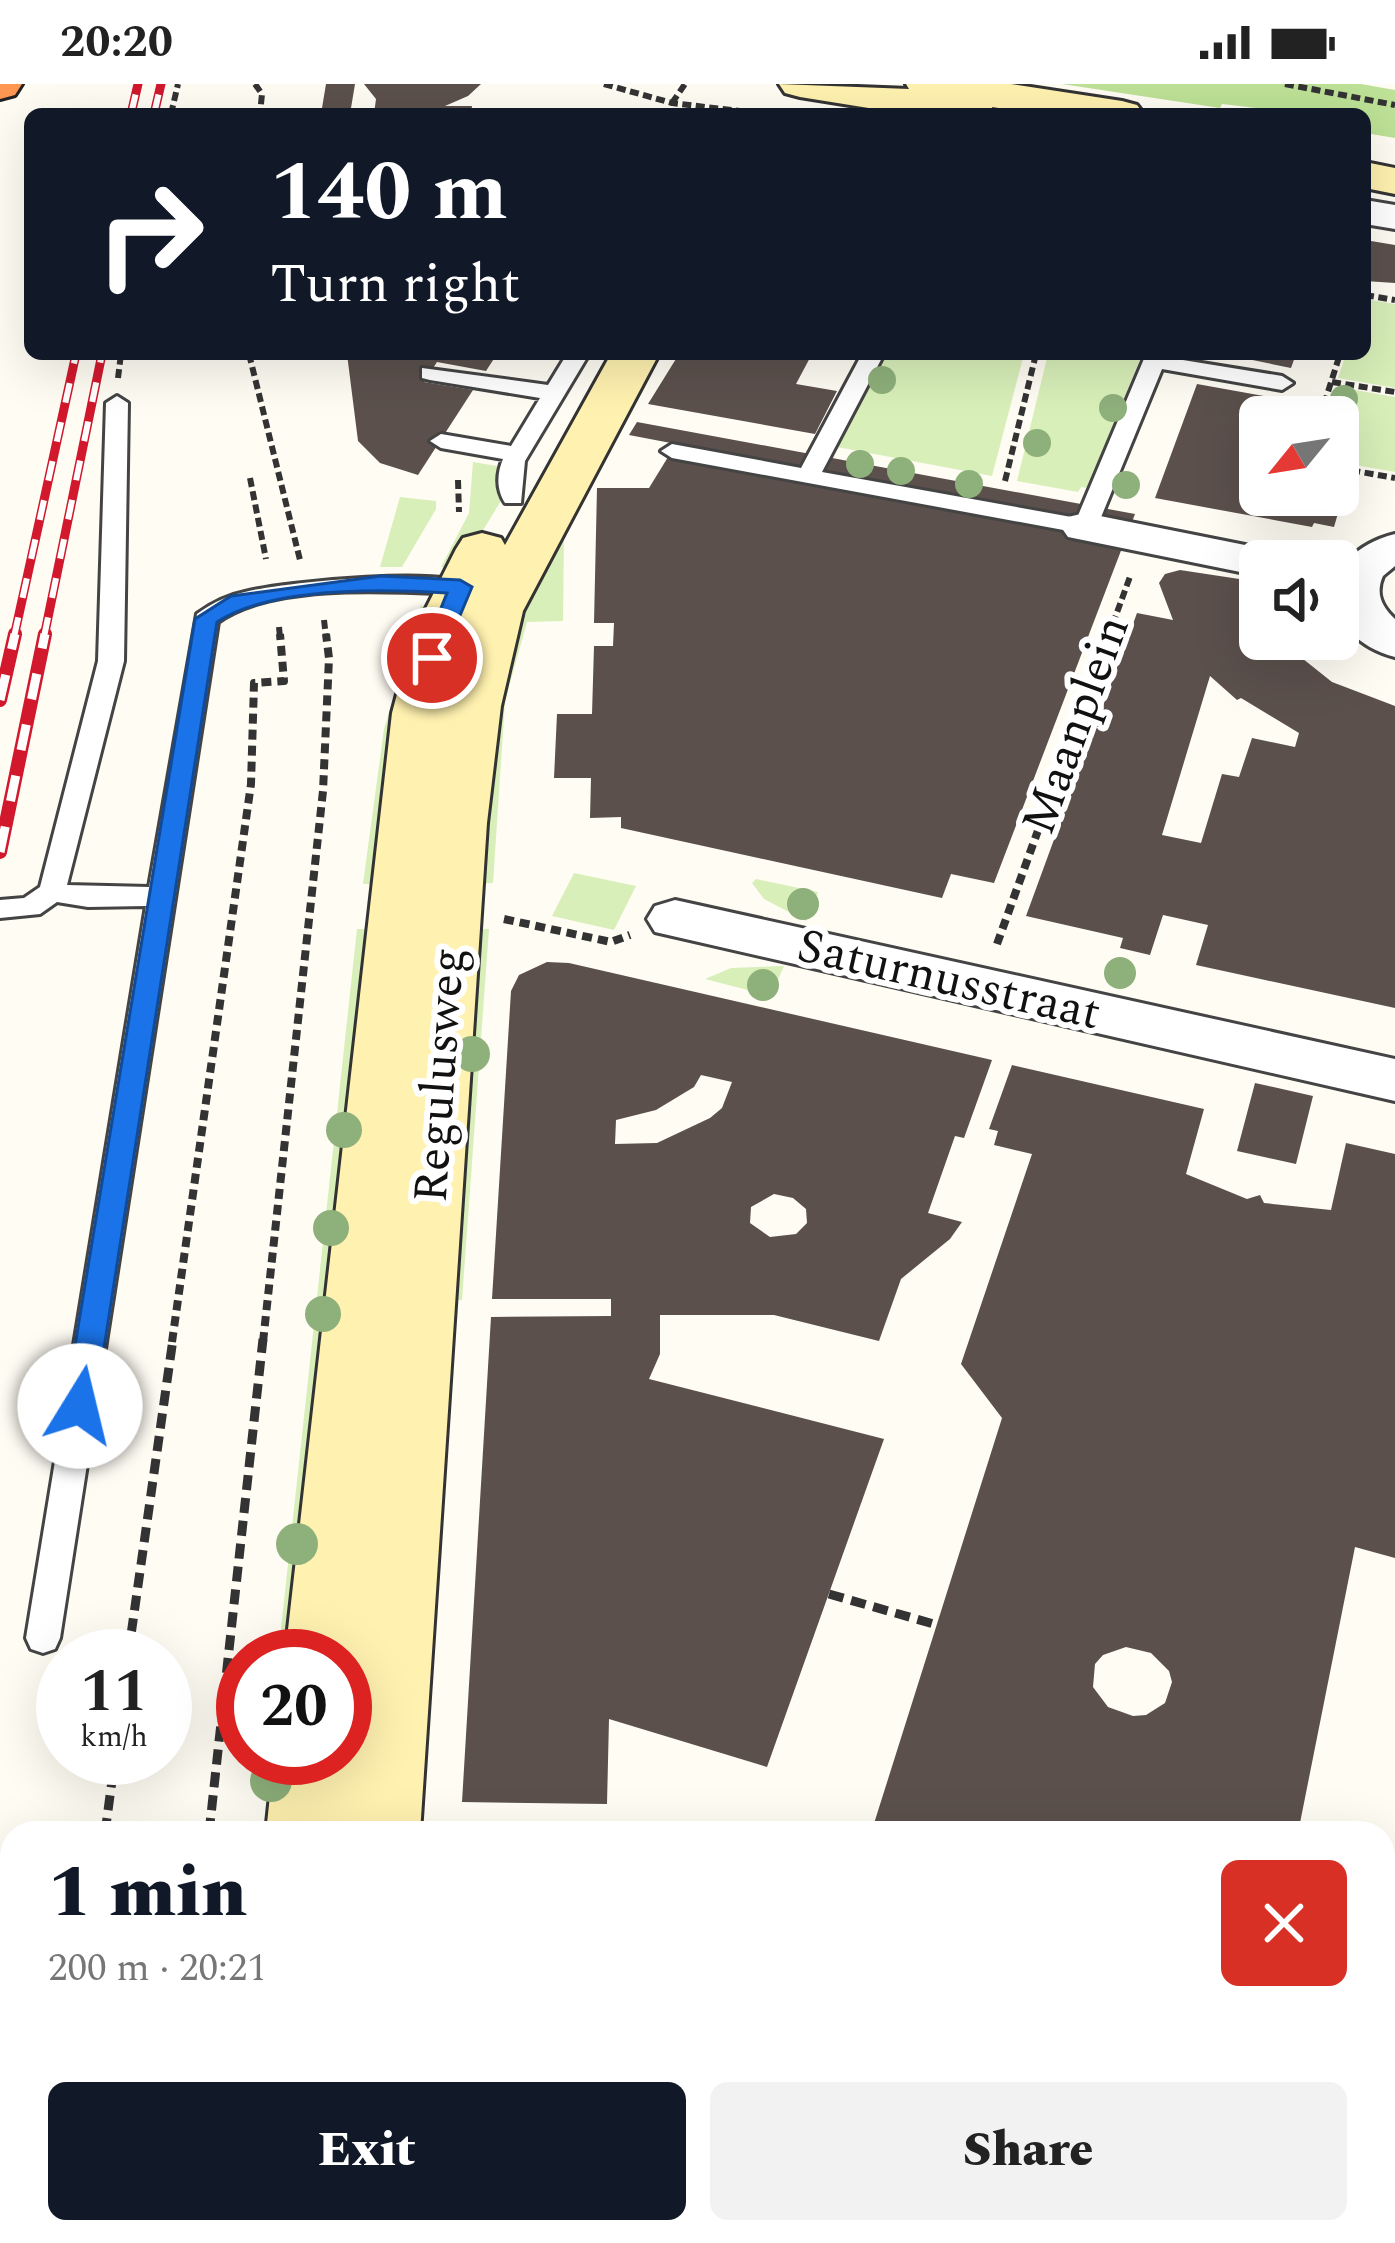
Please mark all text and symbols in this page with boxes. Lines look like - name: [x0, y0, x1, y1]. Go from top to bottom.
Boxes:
- text: 20:20: [60, 8, 173, 77]
- text: 140 m: [270, 129, 508, 257]
- icon: right: [72, 156, 228, 312]
- text: Turn right: [270, 244, 520, 326]
- north arrow: [1239, 396, 1359, 516]
- map controls: [1239, 396, 1359, 660]
- button: sound: [1239, 540, 1359, 660]
- street label: Maanplein: [1003, 605, 1149, 845]
- pin: [381, 607, 483, 709]
- icon: arrive: [399, 625, 465, 691]
- street label: Saturnusstraat: [790, 910, 1108, 1050]
- street label: Regulusweg: [395, 945, 485, 1205]
- position arrow: [17, 1343, 143, 1469]
- speed limit sign: 20: [216, 1629, 372, 1785]
- text: 11: [80, 1646, 148, 1738]
- text: km/h: [80, 1714, 148, 1760]
- text: 1 min: [48, 1839, 247, 1948]
- button: close: [1221, 1860, 1347, 1986]
- text: 200 m · 20:21: [48, 1939, 267, 1998]
- button: Exit: [48, 2082, 686, 2220]
- button: Share: [710, 2082, 1347, 2220]

